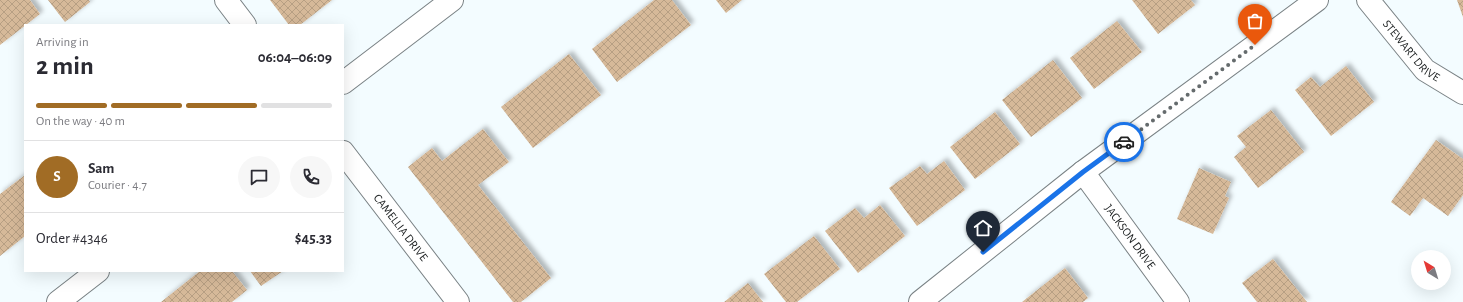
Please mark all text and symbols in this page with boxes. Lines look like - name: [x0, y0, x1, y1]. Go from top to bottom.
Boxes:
- pin: [1238, 4, 1272, 45]
- icon: bag: [1244, 10, 1266, 32]
- street label: STEWART DRIVE: [1381, 18, 1442, 84]
- text: Arriving in: [36, 36, 89, 49]
- text: 06:04–06:09: [258, 50, 332, 65]
- text: 2 min: [36, 53, 94, 79]
- text: On the way · 40 m: [36, 115, 125, 128]
- courier: [1104, 122, 1144, 162]
- icon: car: [1113, 131, 1135, 153]
- button: chat: [238, 156, 280, 198]
- button: phone: [290, 156, 332, 198]
- text: Sam: [88, 161, 114, 176]
- text: S: [53, 169, 61, 184]
- text: Courier · 4.7: [88, 179, 147, 192]
- street label: CAMELLIA DRIVE: [372, 192, 430, 263]
- street label: JACKSON DRIVE: [1103, 202, 1158, 271]
- pin: [966, 211, 1000, 252]
- icon: home: [972, 217, 994, 239]
- text: Order #4346: [36, 231, 108, 246]
- text: $45.33: [295, 231, 332, 246]
- north arrow: [1411, 250, 1451, 290]
- map controls: [1411, 250, 1451, 290]

